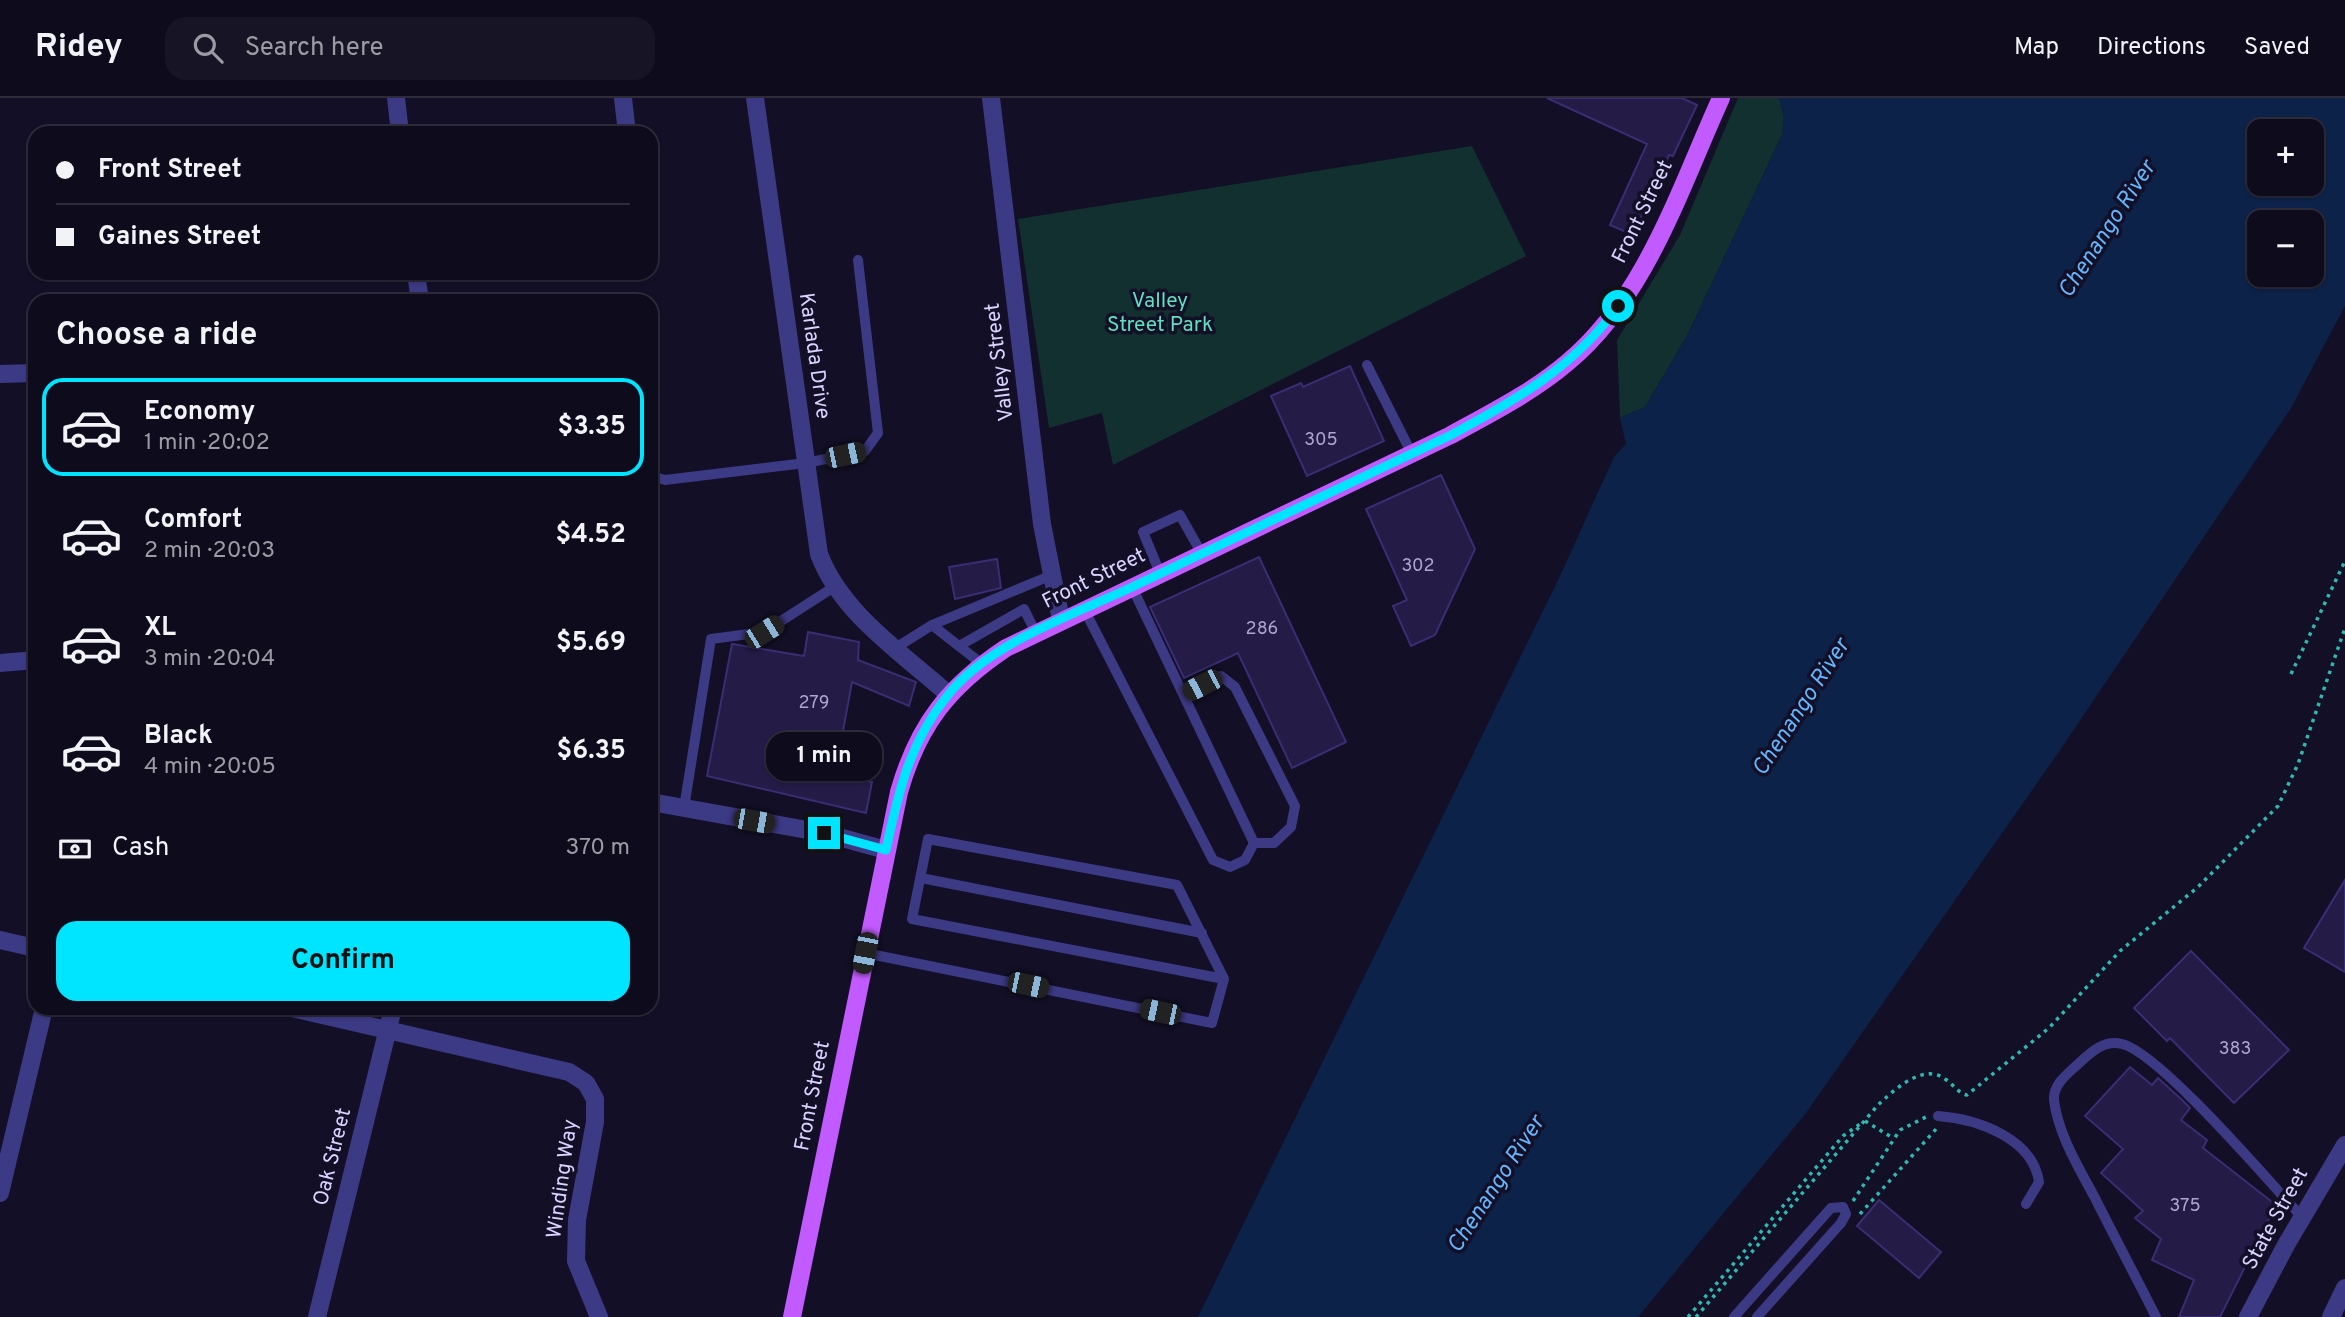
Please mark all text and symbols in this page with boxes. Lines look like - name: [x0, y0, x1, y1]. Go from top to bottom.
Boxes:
- search box: [165, 17, 655, 80]
- text: Ridey: [35, 27, 123, 69]
- icon: search: [189, 29, 227, 67]
- text: Search here: [245, 32, 384, 65]
- text: Map: [2014, 33, 2059, 63]
- text: Directions: [2097, 33, 2206, 63]
- text: Saved: [2244, 33, 2310, 63]
- map controls: [2247, 119, 2324, 287]
- button: +: [2247, 119, 2324, 196]
- text: Front Street: [98, 154, 242, 187]
- water label: Chenango River: [2053, 154, 2164, 304]
- street label: Front Street: [1606, 156, 1680, 268]
- button: −: [2247, 210, 2324, 287]
- text: Gaines Street: [98, 221, 261, 254]
- park label: Valley Street Park: [1107, 288, 1213, 339]
- route start: [1602, 290, 1634, 322]
- street label: Karlada Drive: [792, 291, 836, 421]
- street label: Valley Street: [979, 301, 1021, 423]
- text: Choose a ride: [56, 316, 257, 356]
- icon: car: [60, 396, 123, 459]
- text: Economy: [144, 396, 255, 429]
- text: $3.35: [558, 411, 626, 444]
- text: 1 min · 20:02: [144, 429, 270, 458]
- house number: 305: [1304, 429, 1338, 452]
- car: [823, 440, 868, 470]
- icon: car: [60, 504, 123, 567]
- text: Comfort: [144, 504, 242, 537]
- text: $4.52: [556, 519, 626, 552]
- text: 2 min · 20:03: [144, 537, 275, 566]
- street label: Front Street: [1038, 542, 1150, 616]
- house number: 302: [1401, 555, 1435, 578]
- icon: car: [60, 612, 123, 675]
- text: XL: [144, 612, 176, 645]
- car: [741, 612, 788, 652]
- house number: 286: [1246, 618, 1278, 641]
- text: $5.69: [556, 627, 626, 660]
- water label: Chenango River: [1747, 632, 1858, 782]
- text: 3 min · 20:04: [144, 645, 275, 674]
- car: [1179, 666, 1226, 704]
- house number: 279: [799, 692, 829, 715]
- icon: car: [60, 720, 123, 783]
- text: Black: [144, 720, 213, 753]
- callout: 1 min: [766, 732, 882, 780]
- text: $6.35: [557, 735, 626, 768]
- text: 1 min: [796, 742, 852, 771]
- text: 4 min · 20:05: [144, 753, 276, 782]
- car: [732, 807, 777, 835]
- route end: [808, 817, 840, 849]
- icon: cash: [56, 830, 94, 868]
- text: Cash: [112, 832, 169, 865]
- text: 370 m: [565, 834, 630, 863]
- button: Confirm: [56, 921, 630, 1001]
- car: [851, 930, 880, 976]
- car: [1006, 970, 1051, 1000]
- car: [1138, 997, 1183, 1027]
- house number: 383: [2219, 1038, 2251, 1061]
- street label: Front Street: [789, 1039, 837, 1153]
- street label: Oak Street: [308, 1105, 358, 1209]
- water label: Chenango River: [1442, 1109, 1553, 1259]
- street label: Winding Way: [541, 1118, 585, 1240]
- street label: State Street: [2237, 1163, 2315, 1275]
- house number: 375: [2169, 1195, 2201, 1218]

